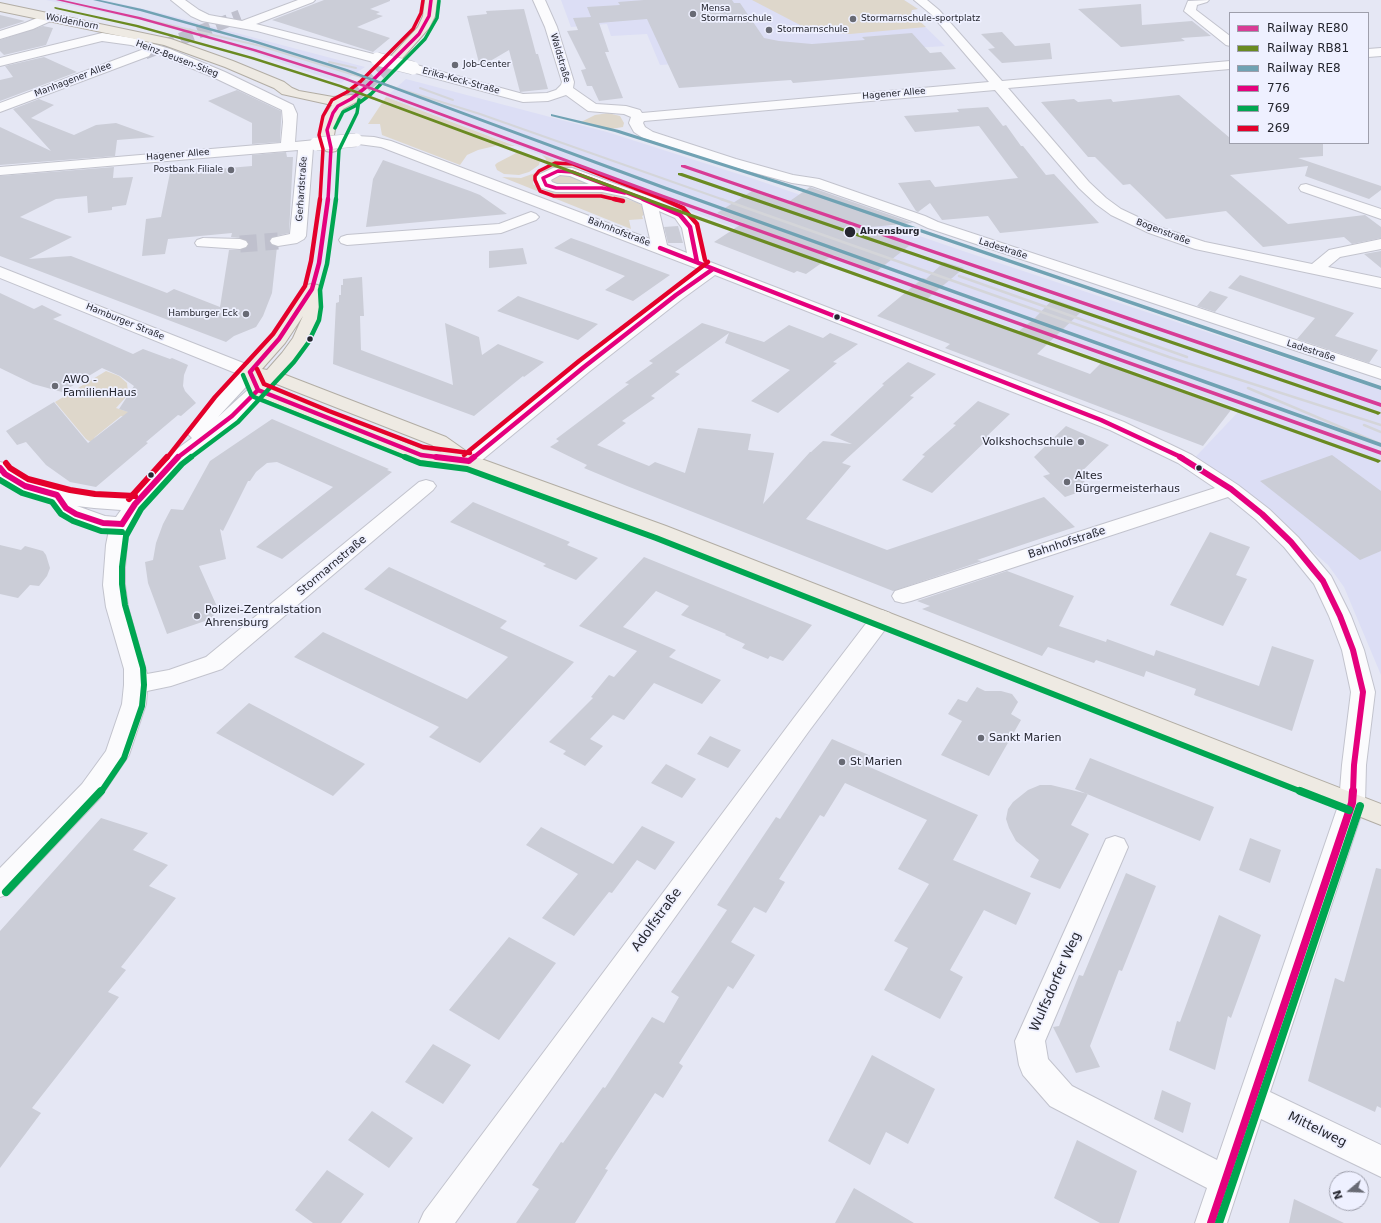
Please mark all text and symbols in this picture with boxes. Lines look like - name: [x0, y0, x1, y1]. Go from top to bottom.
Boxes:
- place label: Mensa Stormarnschule: [701, 4, 772, 25]
- marker: Mensa Stormarnschule: [688, 9, 698, 19]
- street label: Woldenhorn: [45, 12, 99, 32]
- legend: [1229, 12, 1369, 144]
- marker: Stormarnschule-sportplatz: [848, 14, 858, 24]
- place label: Stormarnschule-sportplatz: [861, 14, 980, 24]
- text: Railway RE80: [1267, 21, 1348, 35]
- marker: Stormarnschule: [764, 25, 774, 35]
- place label: Stormarnschule: [777, 25, 848, 35]
- street label: Waldstraße: [548, 32, 572, 84]
- street label: Heinz-Beusen-Stieg: [134, 38, 220, 80]
- text: Railway RB81: [1267, 41, 1349, 55]
- street label: Manhagener Allee: [33, 60, 113, 100]
- marker: Job-Center: [450, 60, 460, 70]
- place label: Job-Center: [463, 60, 510, 70]
- text: Railway RE8: [1267, 61, 1341, 75]
- street label: Erika-Keck-Straße: [421, 65, 501, 97]
- text: 776: [1267, 81, 1290, 95]
- street label: Hagener Allee: [862, 86, 926, 102]
- text: 769: [1267, 101, 1290, 115]
- text: 269: [1267, 121, 1290, 135]
- street label: Hagener Allee: [146, 147, 210, 163]
- street label: Gerhardstraße: [294, 156, 310, 222]
- place label: Postbank Filiale: [154, 165, 223, 175]
- marker: Postbank Filiale: [226, 165, 236, 175]
- street label: Bahnhofstraße: [586, 215, 652, 249]
- street label: Bogenstraße: [1134, 217, 1192, 247]
- marker: Ahrensburg: [843, 225, 857, 239]
- place label: Ahrensburg: [860, 227, 919, 237]
- street label: Ladestraße: [977, 236, 1029, 262]
- street label: Hamburger Straße: [84, 301, 166, 343]
- place label: Hamburger Eck: [168, 309, 238, 319]
- marker: Hamburger Eck: [241, 309, 251, 319]
- unlabelled marker: [832, 312, 842, 322]
- unlabelled marker: [305, 334, 315, 344]
- street label: Ladestraße: [1285, 338, 1337, 364]
- place label: AWO - FamilienHaus: [63, 373, 136, 399]
- marker: AWO - FamilienHaus: [50, 381, 60, 391]
- place label: Volkshochschule: [982, 435, 1073, 449]
- marker: Volkshochschule: [1076, 437, 1086, 447]
- unlabelled marker: [1194, 463, 1204, 473]
- place label: Altes Bürgermeisterhaus: [1075, 469, 1180, 495]
- unlabelled marker: [146, 470, 156, 480]
- marker: Altes Bürgermeisterhaus: [1062, 477, 1072, 487]
- street label: Bahnhofstraße: [1027, 524, 1107, 562]
- street label: Stormarnstraße: [295, 533, 369, 599]
- place label: Polizei-Zentralstation Ahrensburg: [205, 603, 321, 629]
- marker: Polizei-Zentralstation Ahrensburg: [192, 611, 202, 621]
- place label: Sankt Marien: [989, 731, 1061, 745]
- marker: Sankt Marien: [976, 733, 986, 743]
- place label: St Marien: [850, 755, 902, 769]
- marker: St Marien: [837, 757, 847, 767]
- street label: Adolfstraße: [629, 885, 685, 955]
- street label: Wulfsdorfer Weg: [1027, 930, 1085, 1034]
- street label: Mittelweg: [1285, 1109, 1349, 1151]
- north arrow: [1329, 1171, 1369, 1211]
- text: N: [1330, 1188, 1346, 1201]

